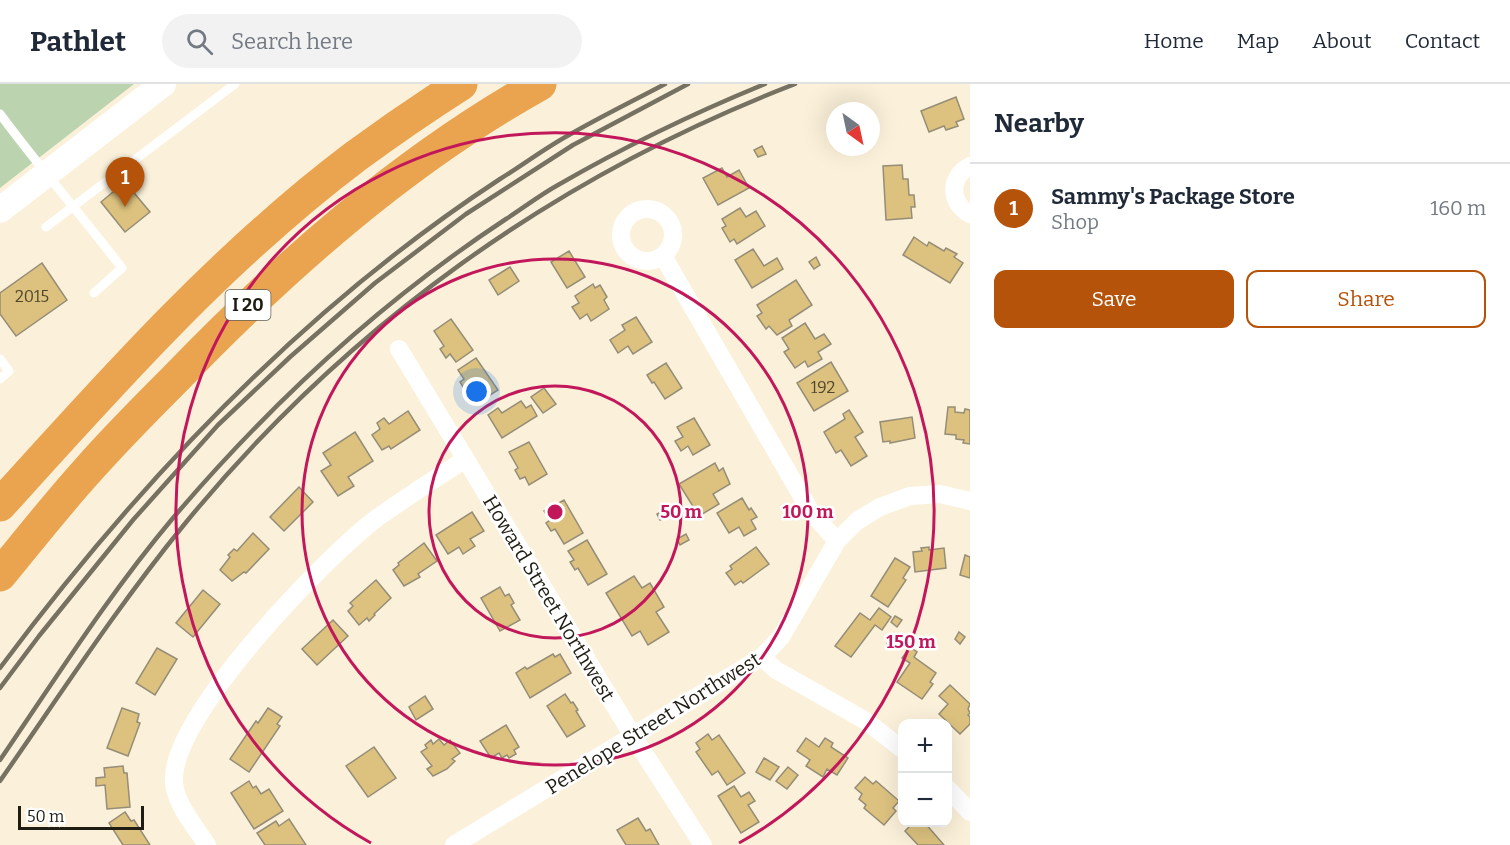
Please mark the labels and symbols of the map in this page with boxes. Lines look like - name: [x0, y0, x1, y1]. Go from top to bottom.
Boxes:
- north arrow: [826, 102, 880, 156]
- pin: 1: [106, 158, 144, 207]
- house number: 2015: [15, 287, 49, 306]
- road number: I 20: [226, 290, 270, 320]
- your location: [462, 377, 491, 406]
- house number: 192: [811, 378, 835, 397]
- street label: Howard Street Northwest: [478, 491, 620, 705]
- text: 50 m: [660, 501, 702, 523]
- text: 100 m: [782, 501, 834, 523]
- centre of rings: [545, 502, 565, 522]
- text: 150 m: [886, 631, 936, 653]
- street label: Penelope Street Northwest: [541, 647, 765, 799]
- scale bar: [18, 803, 144, 830]

